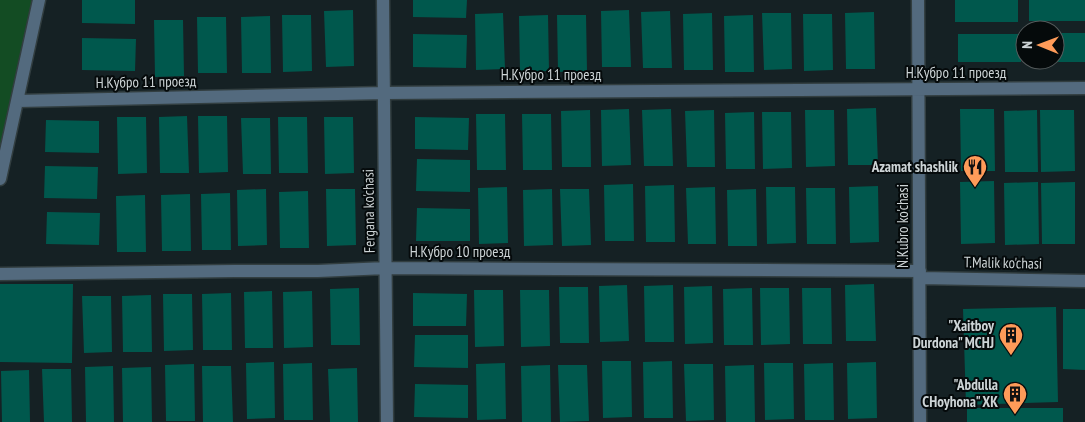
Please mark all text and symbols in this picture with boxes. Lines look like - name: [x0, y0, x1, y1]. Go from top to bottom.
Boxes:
- north arrow: [1015, 20, 1065, 70]
- text: N: [1018, 41, 1036, 49]
- street label: Н.Кубро 11 проезд: [906, 63, 1007, 82]
- street label: Н.Кубро 11 проезд: [501, 65, 602, 84]
- street label: Н.Кубро 11 проезд: [96, 71, 197, 92]
- restaurant icon: Azamat shashlik: [962, 154, 988, 188]
- place label: Azamat shashlik: [871, 157, 959, 176]
- street label: Fergana ko'chasi: [358, 169, 379, 253]
- street label: N.Kubro ko'chasi: [893, 184, 912, 268]
- street label: Н.Кубро 10 проезд: [410, 242, 511, 261]
- street label: T.Malik ko'chasi: [964, 252, 1042, 273]
- place label: "Xaitboy Durdona" MCHJ: [913, 316, 995, 352]
- building icon: "Xaitboy Durdona" MCHJ: [998, 322, 1024, 356]
- place label: "Abdulla CHoyhona" XK: [922, 375, 998, 411]
- building icon: "Abdulla CHoyhona" XK: [1002, 381, 1028, 415]

